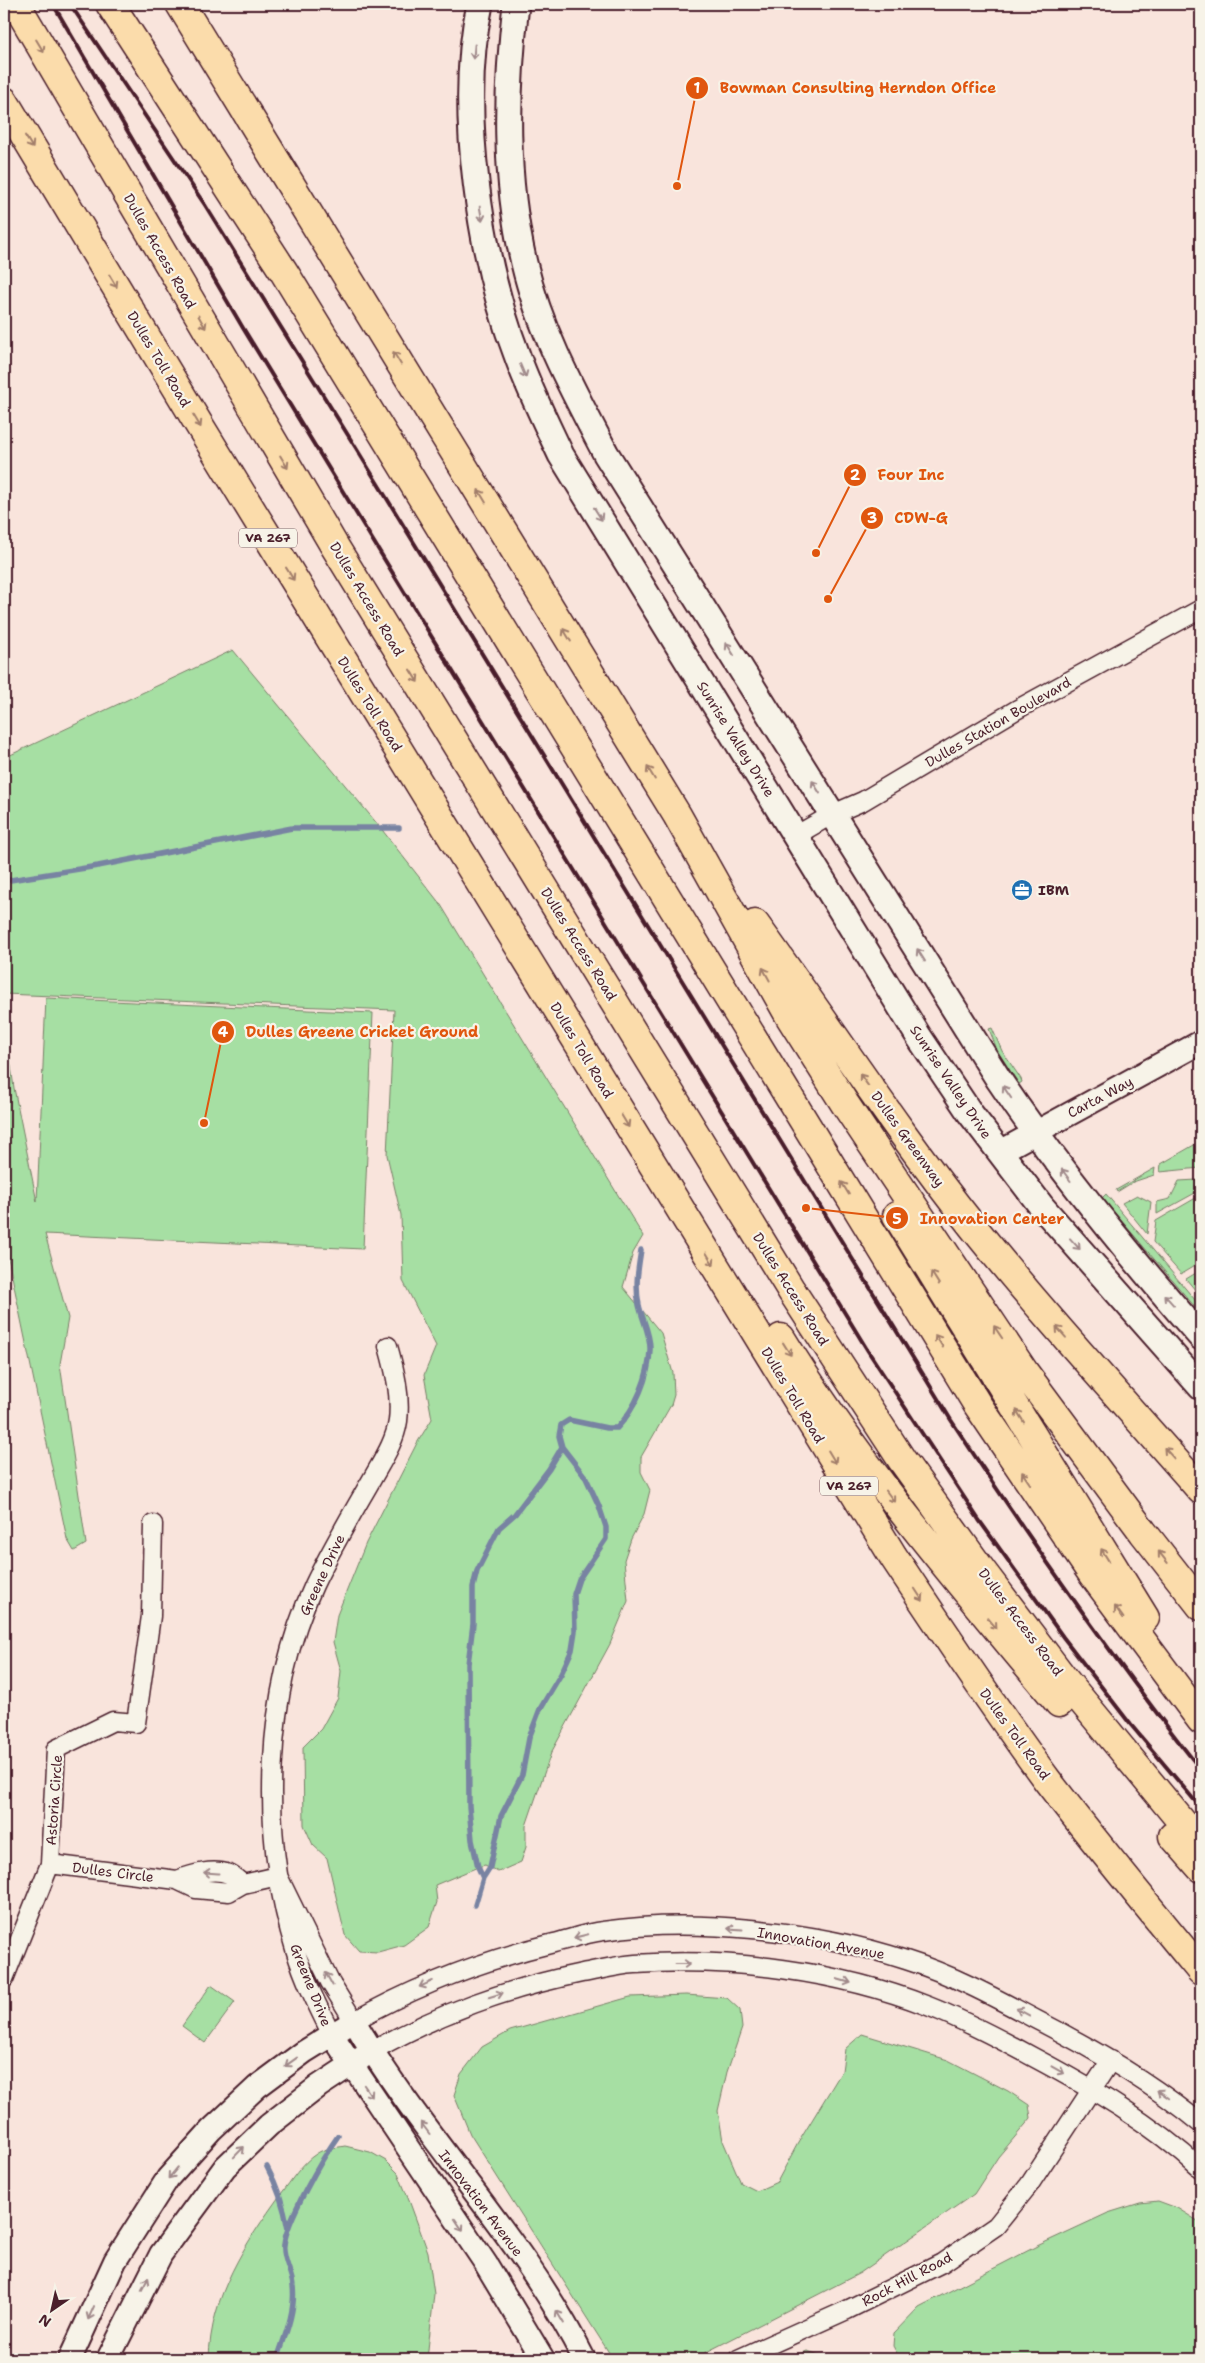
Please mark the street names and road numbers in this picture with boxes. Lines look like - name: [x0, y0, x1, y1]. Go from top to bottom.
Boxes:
- street label: Dulles Access Road: [120, 190, 200, 312]
- street label: Dulles Toll Road: [123, 308, 195, 410]
- road number: VA 267: [239, 528, 297, 548]
- street label: Dulles Access Road: [326, 539, 408, 660]
- street label: Dulles Toll Road: [334, 653, 407, 755]
- street label: Dulles Station Boulevard: [922, 673, 1074, 771]
- street label: Sunrise Valley Drive: [693, 678, 779, 800]
- street label: Dulles Access Road: [537, 884, 621, 1004]
- street label: Dulles Toll Road: [546, 999, 618, 1101]
- street label: Sunrise Valley Drive: [906, 1022, 996, 1142]
- street label: Carta Way: [1064, 1072, 1136, 1122]
- street label: Dulles Greenway: [867, 1088, 949, 1190]
- street label: Dulles Access Road: [749, 1229, 833, 1349]
- street label: Dulles Toll Road: [757, 1344, 829, 1446]
- road number: VA 267: [820, 1476, 878, 1495]
- street label: Greene Drive: [295, 1531, 349, 1618]
- street label: Dulles Access Road: [975, 1565, 1067, 1679]
- street label: Dulles Toll Road: [976, 1685, 1054, 1783]
- street label: Astoria Circle: [42, 1754, 66, 1846]
- street label: Dulles Circle: [71, 1858, 155, 1886]
- street label: Innovation Avenue: [756, 1923, 886, 1963]
- street label: Greene Drive: [286, 1941, 336, 2029]
- street label: Innovation Avenue: [435, 2146, 527, 2260]
- street label: Rock Hill Road: [859, 2248, 955, 2310]

